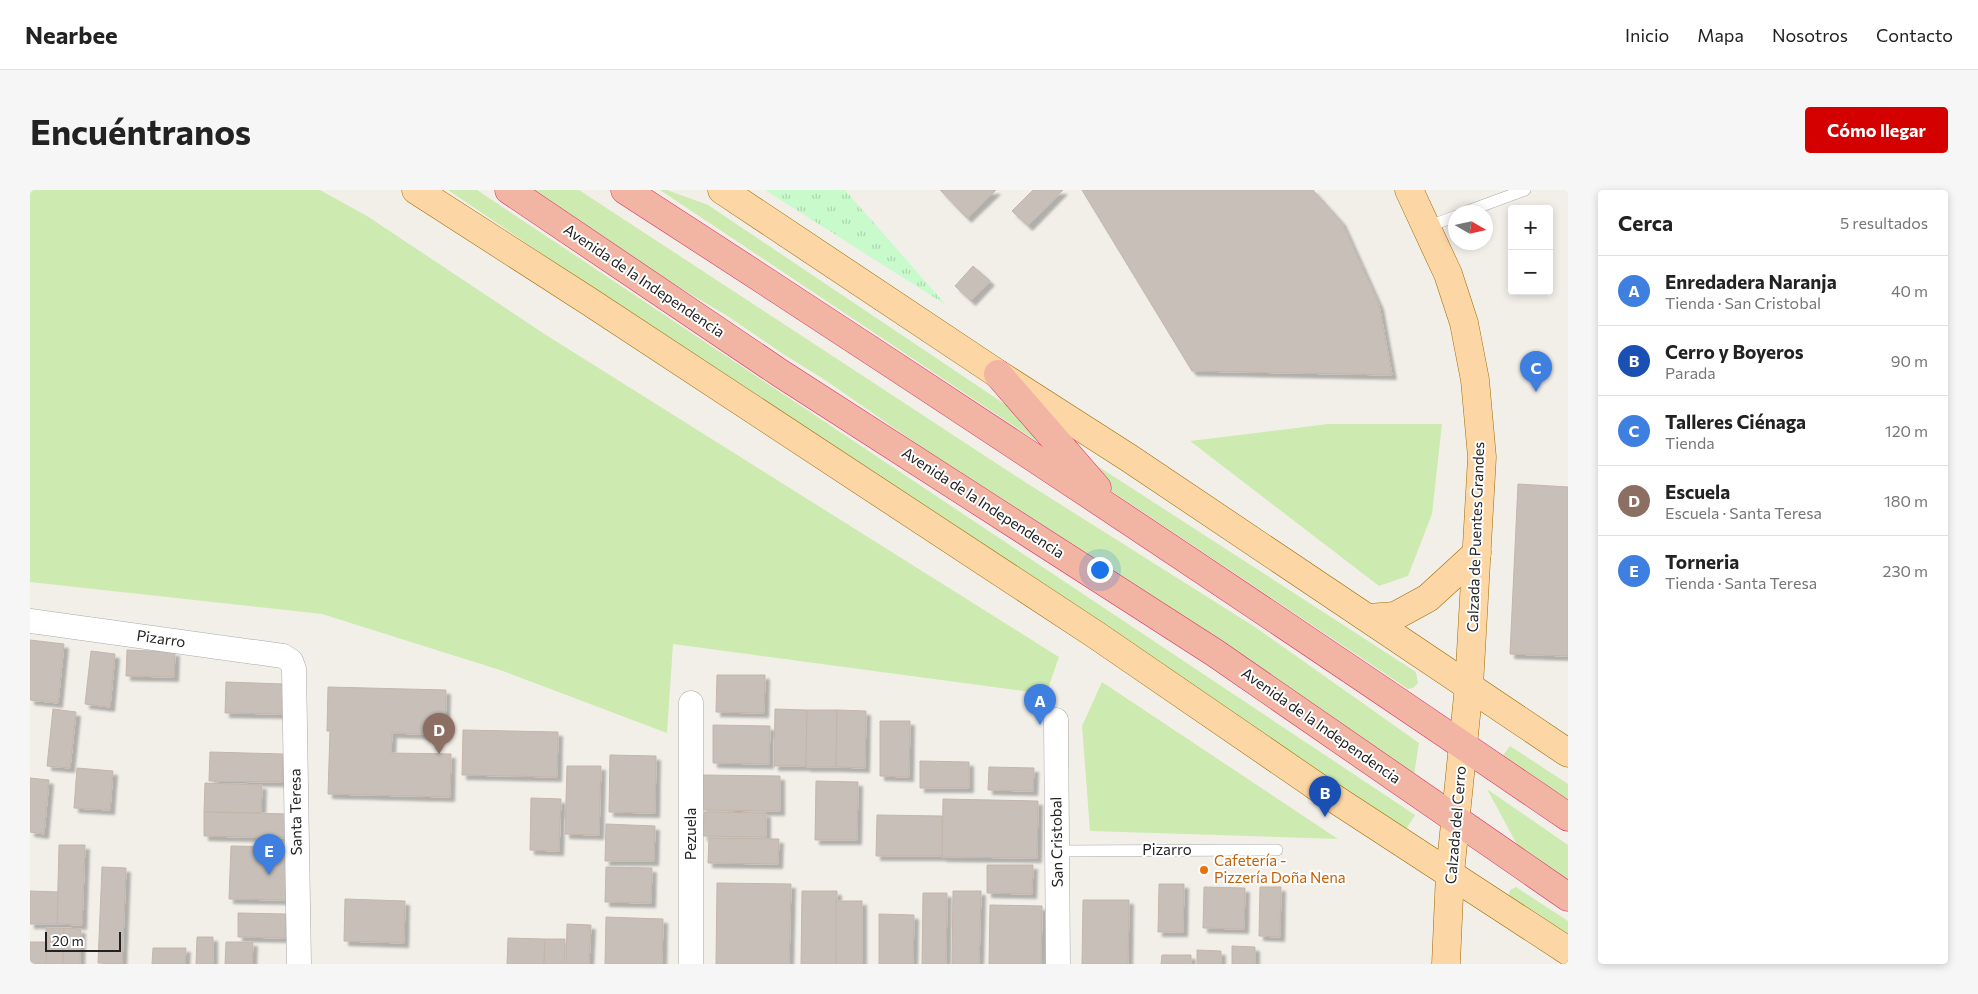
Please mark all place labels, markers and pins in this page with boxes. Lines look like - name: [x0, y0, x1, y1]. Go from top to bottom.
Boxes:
- pin: C: [1520, 351, 1552, 392]
- pin: A: [1024, 684, 1056, 725]
- pin: D: [423, 713, 455, 754]
- pin: B: [1309, 776, 1341, 817]
- pin: E: [253, 834, 285, 875]
- place label: Cafetería - Pizzería Doña Nena: [1214, 851, 1346, 886]
- marker: Cafetería - Pizzería Doña Nena: [1198, 864, 1210, 876]

